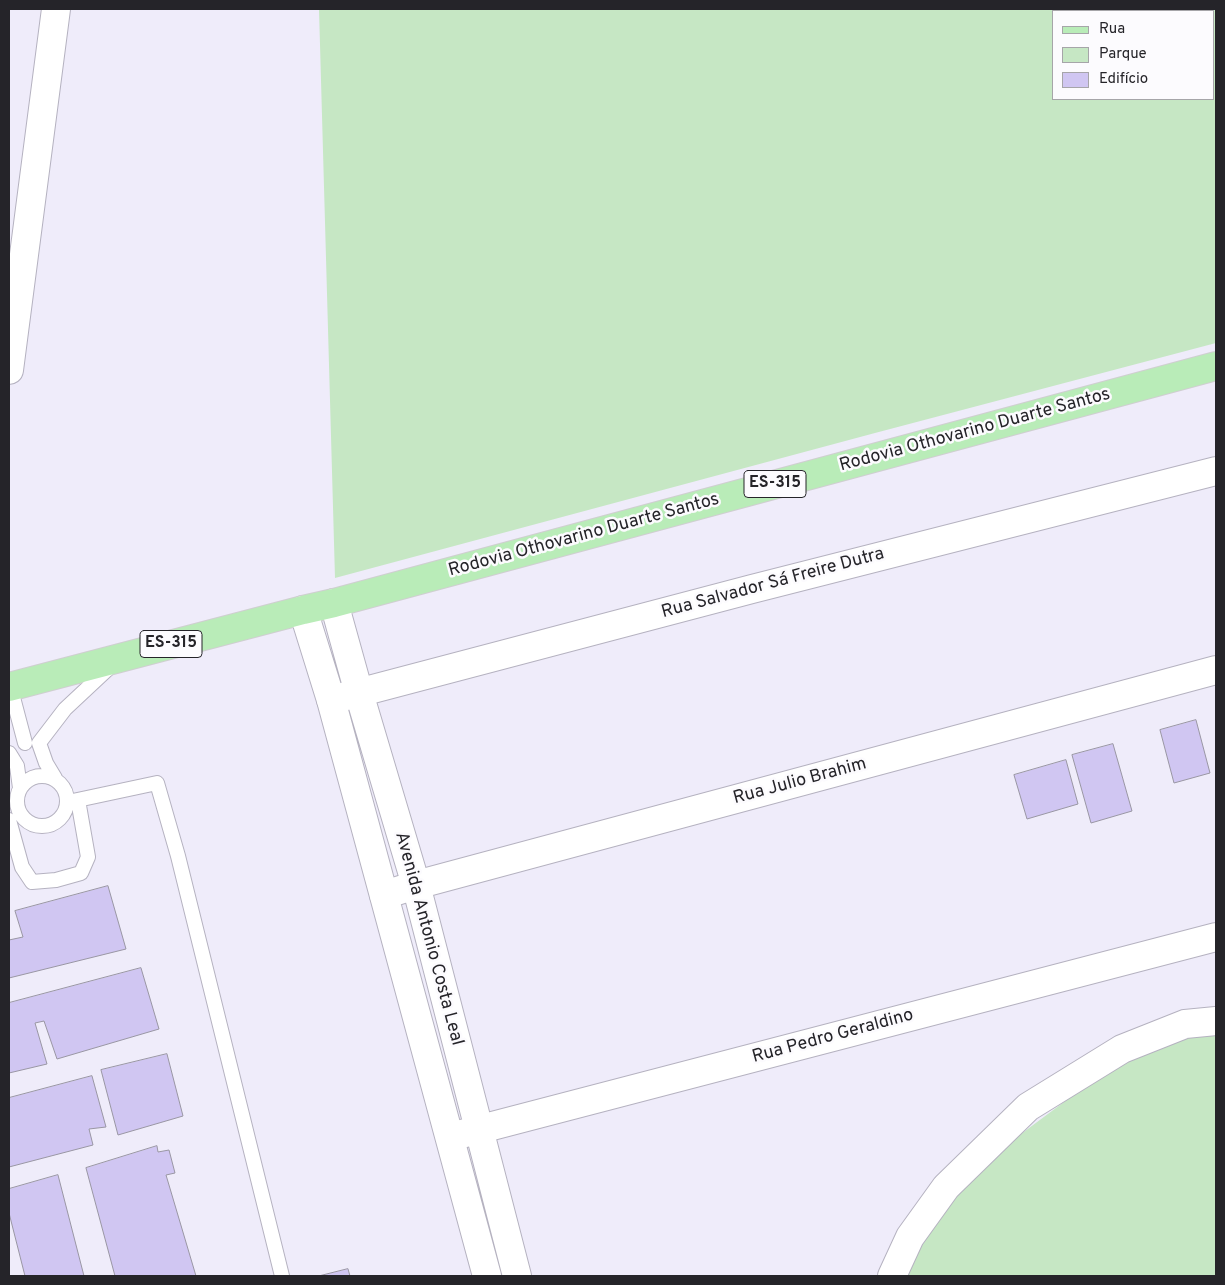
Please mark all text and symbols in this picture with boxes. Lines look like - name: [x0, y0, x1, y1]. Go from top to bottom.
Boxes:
- legend: [1052, 10, 1215, 100]
- text: Rua: [1099, 20, 1125, 39]
- text: Parque: [1099, 45, 1147, 64]
- text: Edifício: [1099, 70, 1148, 89]
- street label: Rodovia Othovarino Duarte Santos: [837, 384, 1113, 478]
- road number: ES-315: [744, 470, 806, 498]
- street label: Rodovia Othovarino Duarte Santos: [446, 489, 722, 583]
- street label: Rua Salvador Sá Freire Dutra: [659, 544, 887, 624]
- road number: ES-315: [140, 630, 202, 658]
- street label: Rua Julio Brahim: [731, 754, 869, 810]
- street label: Avenida Antonio Costa Leal: [389, 830, 467, 1048]
- street label: Rua Pedro Geraldino: [750, 1005, 916, 1069]

